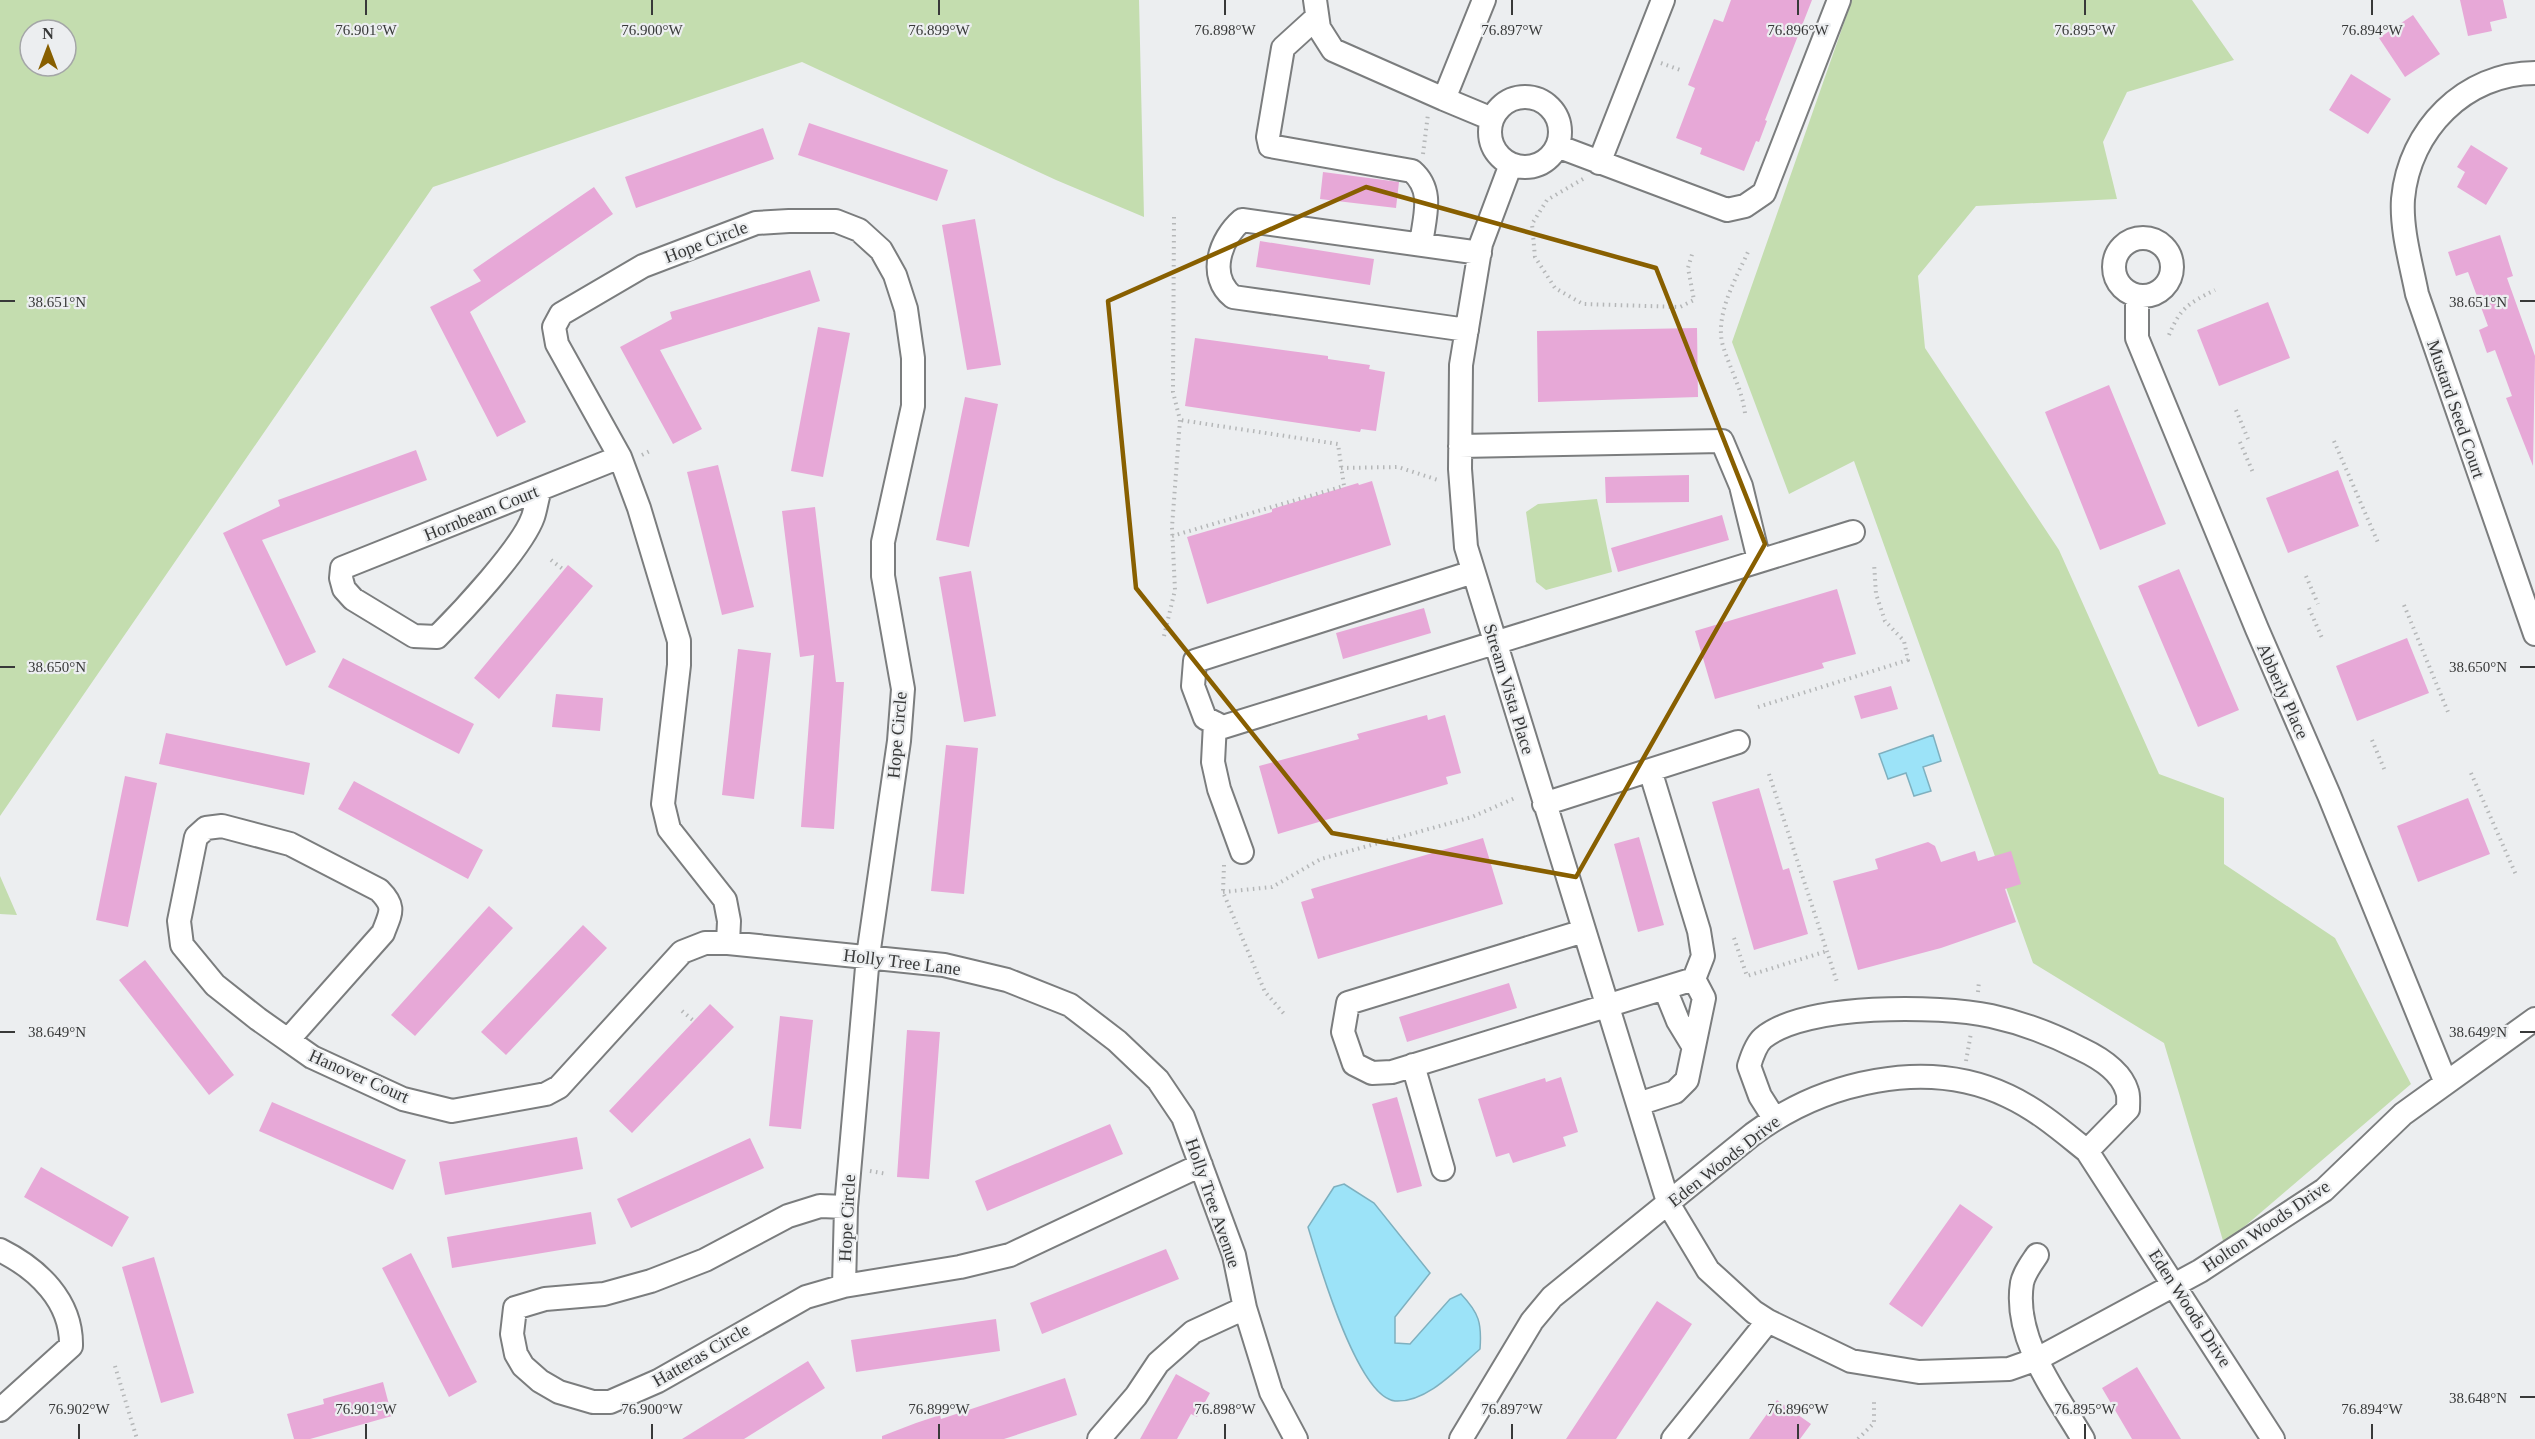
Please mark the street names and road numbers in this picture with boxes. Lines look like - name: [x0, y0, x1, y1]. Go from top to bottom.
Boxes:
- street label: Hope Circle: [662, 217, 750, 267]
- street label: Mustard Seed Court: [2423, 337, 2489, 481]
- street label: Hornbeam Court: [421, 481, 541, 545]
- street label: Stream Vista Place: [1480, 621, 1538, 757]
- street label: Abberly Place: [2253, 640, 2313, 742]
- street label: Hope Circle: [883, 691, 911, 779]
- street label: Holly Tree Lane: [842, 945, 962, 979]
- street label: Hanover Court: [306, 1045, 412, 1107]
- street label: Eden Woods Drive: [1664, 1111, 1784, 1211]
- street label: Holly Tree Avenue: [1181, 1136, 1245, 1270]
- street label: Hope Circle: [835, 1174, 859, 1262]
- street label: Holton Woods Drive: [2199, 1176, 2333, 1276]
- street label: Eden Woods Drive: [2145, 1245, 2235, 1371]
- street label: Hatteras Circle: [649, 1319, 753, 1391]

